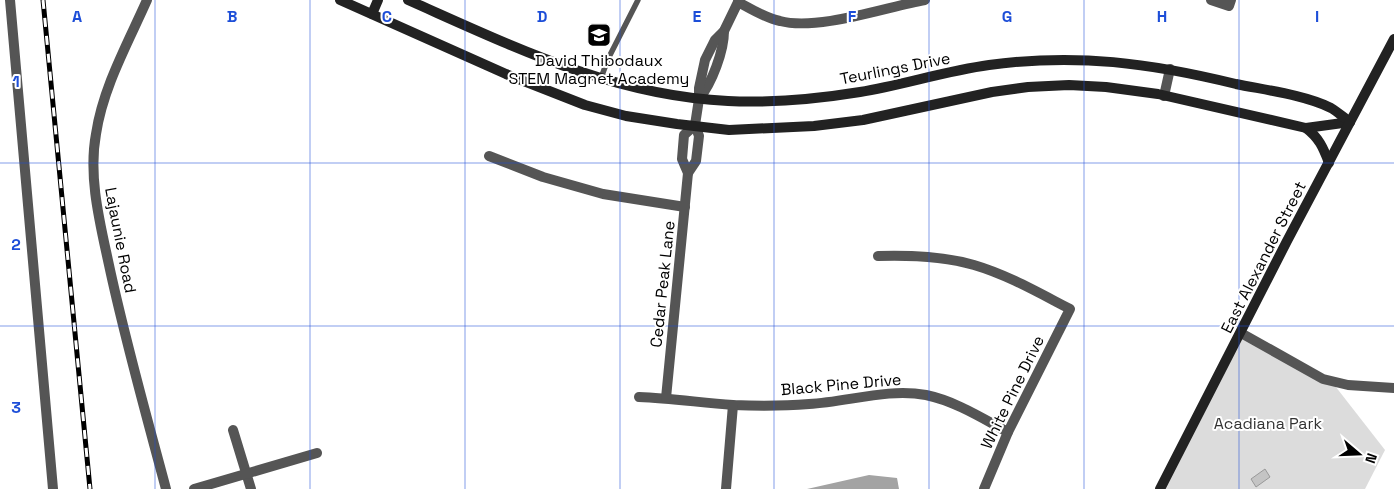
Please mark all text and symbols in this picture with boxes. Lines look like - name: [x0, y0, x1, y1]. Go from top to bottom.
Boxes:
- text: A: [72, 6, 82, 27]
- text: B: [227, 6, 237, 27]
- text: C: [382, 6, 392, 27]
- text: D: [537, 6, 547, 27]
- text: E: [693, 6, 702, 27]
- text: F: [848, 6, 857, 27]
- text: G: [1002, 6, 1012, 27]
- text: H: [1157, 6, 1167, 27]
- text: I: [1315, 6, 1319, 27]
- school or university icon: David Thibodaux STEM Magnet Academy: [586, 22, 612, 48]
- street label: Teurlings Drive: [838, 48, 952, 89]
- place label: David Thibodaux STEM Magnet Academy: [509, 50, 689, 89]
- text: 1: [12, 71, 20, 92]
- street label: East Alexander Street: [1216, 178, 1311, 337]
- street label: Lajaunie Road: [100, 185, 141, 295]
- street label: Cedar Peak Lane: [645, 220, 680, 348]
- text: 2: [11, 234, 21, 255]
- street label: White Pine Drive: [976, 332, 1049, 452]
- street label: Black Pine Drive: [780, 369, 902, 400]
- text: 3: [11, 397, 21, 418]
- park label: Acadiana Park: [1214, 413, 1323, 434]
- north arrow: [1334, 429, 1384, 479]
- text: N: [1361, 451, 1381, 466]

